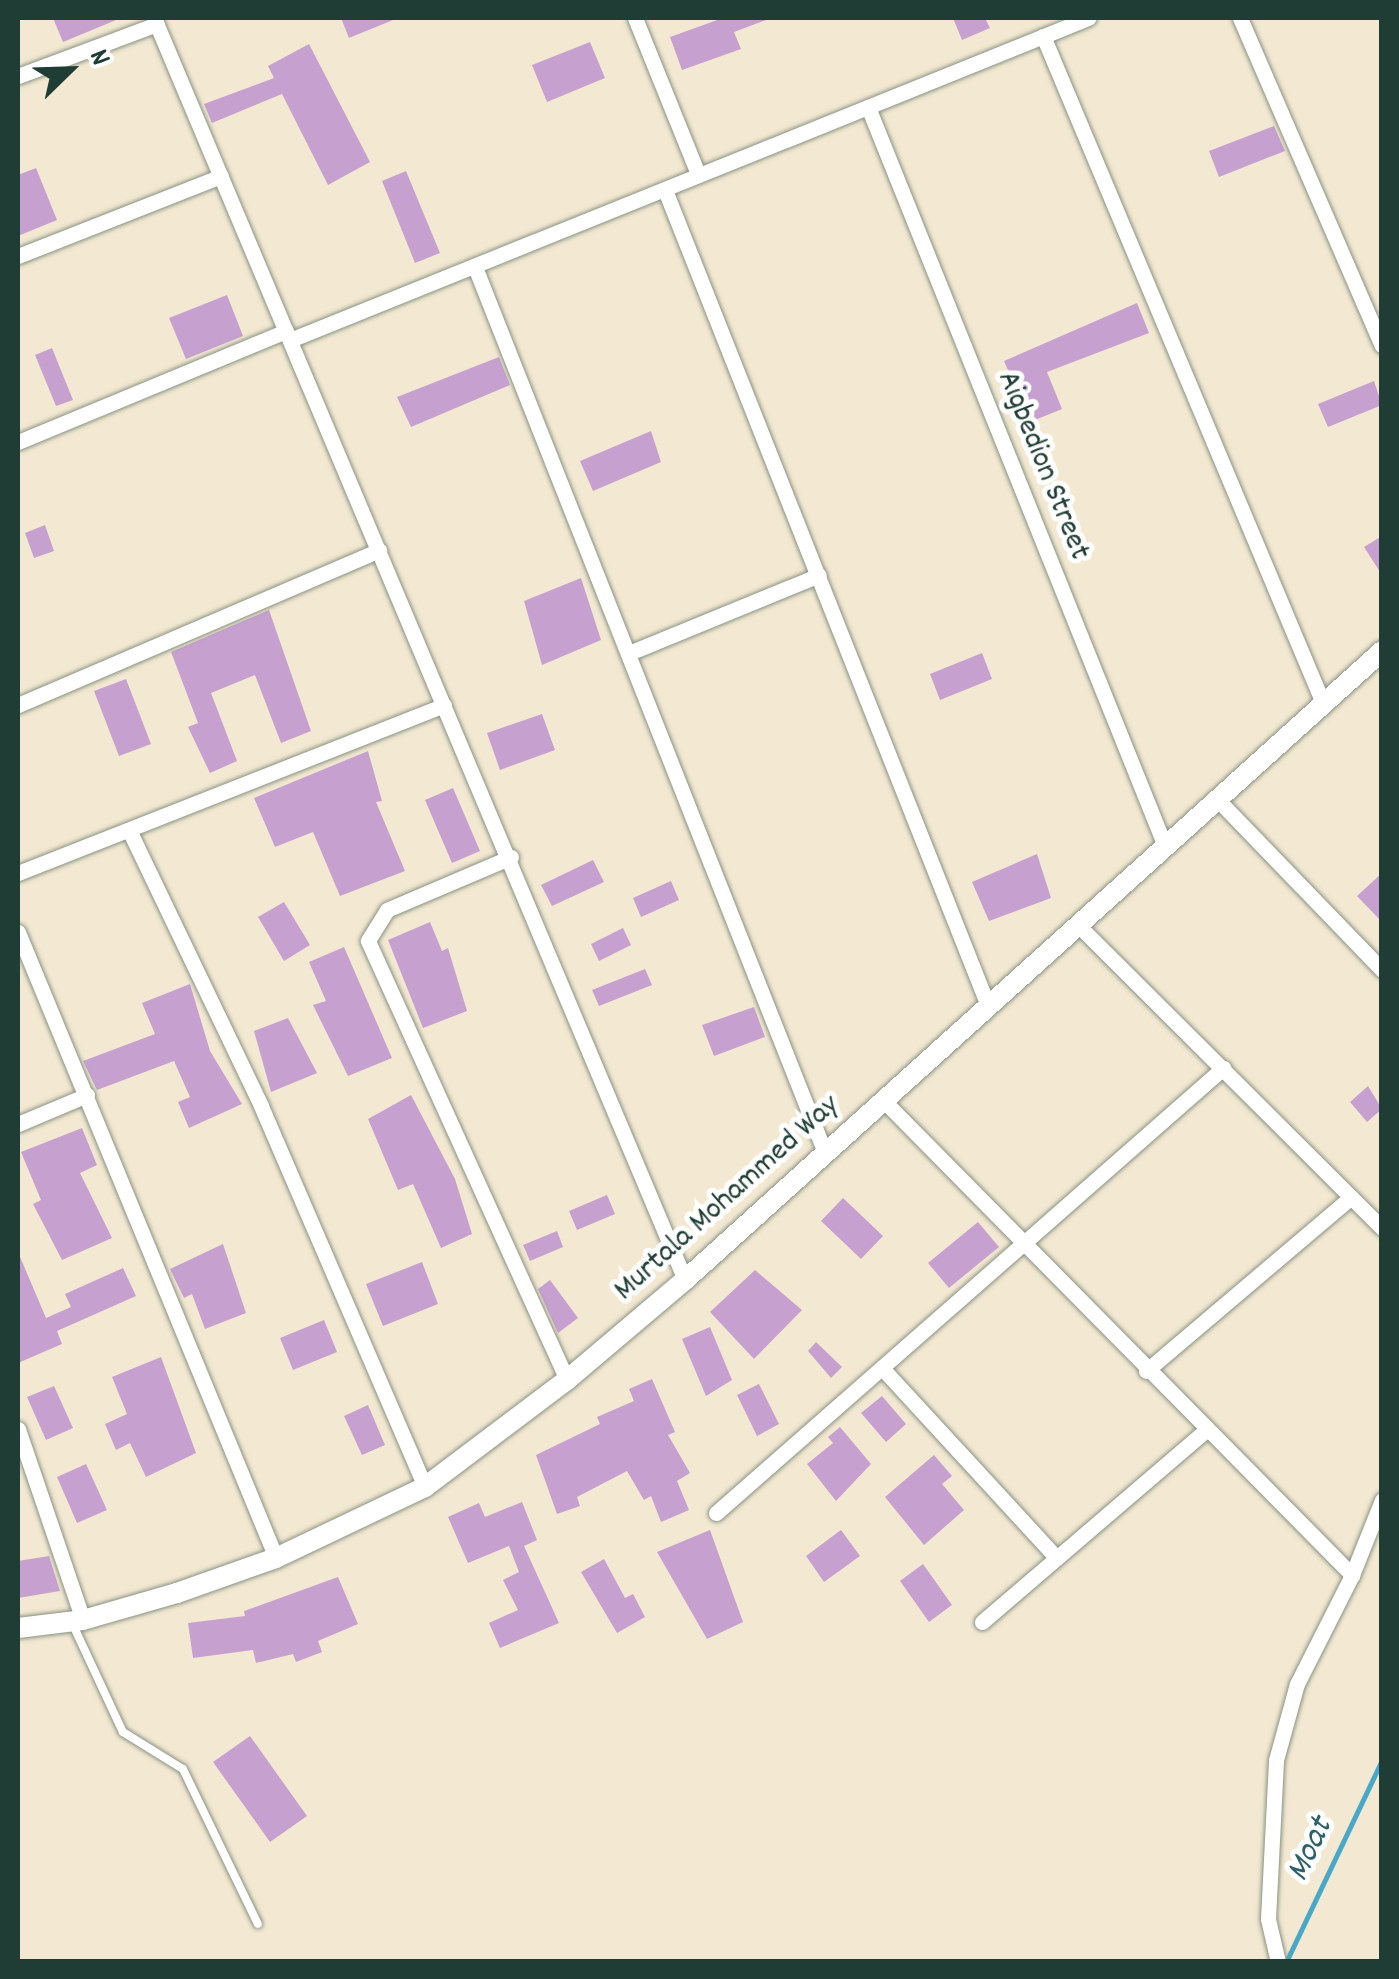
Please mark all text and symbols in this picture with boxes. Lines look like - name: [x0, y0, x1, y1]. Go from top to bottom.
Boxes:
- north arrow: [20, 20, 120, 120]
- text: N: [77, 44, 119, 72]
- street label: Aigbedion Street: [987, 366, 1097, 566]
- street label: Murtala Mohammed Way: [607, 1088, 849, 1310]
- water label: Moat: [1278, 1811, 1344, 1889]

